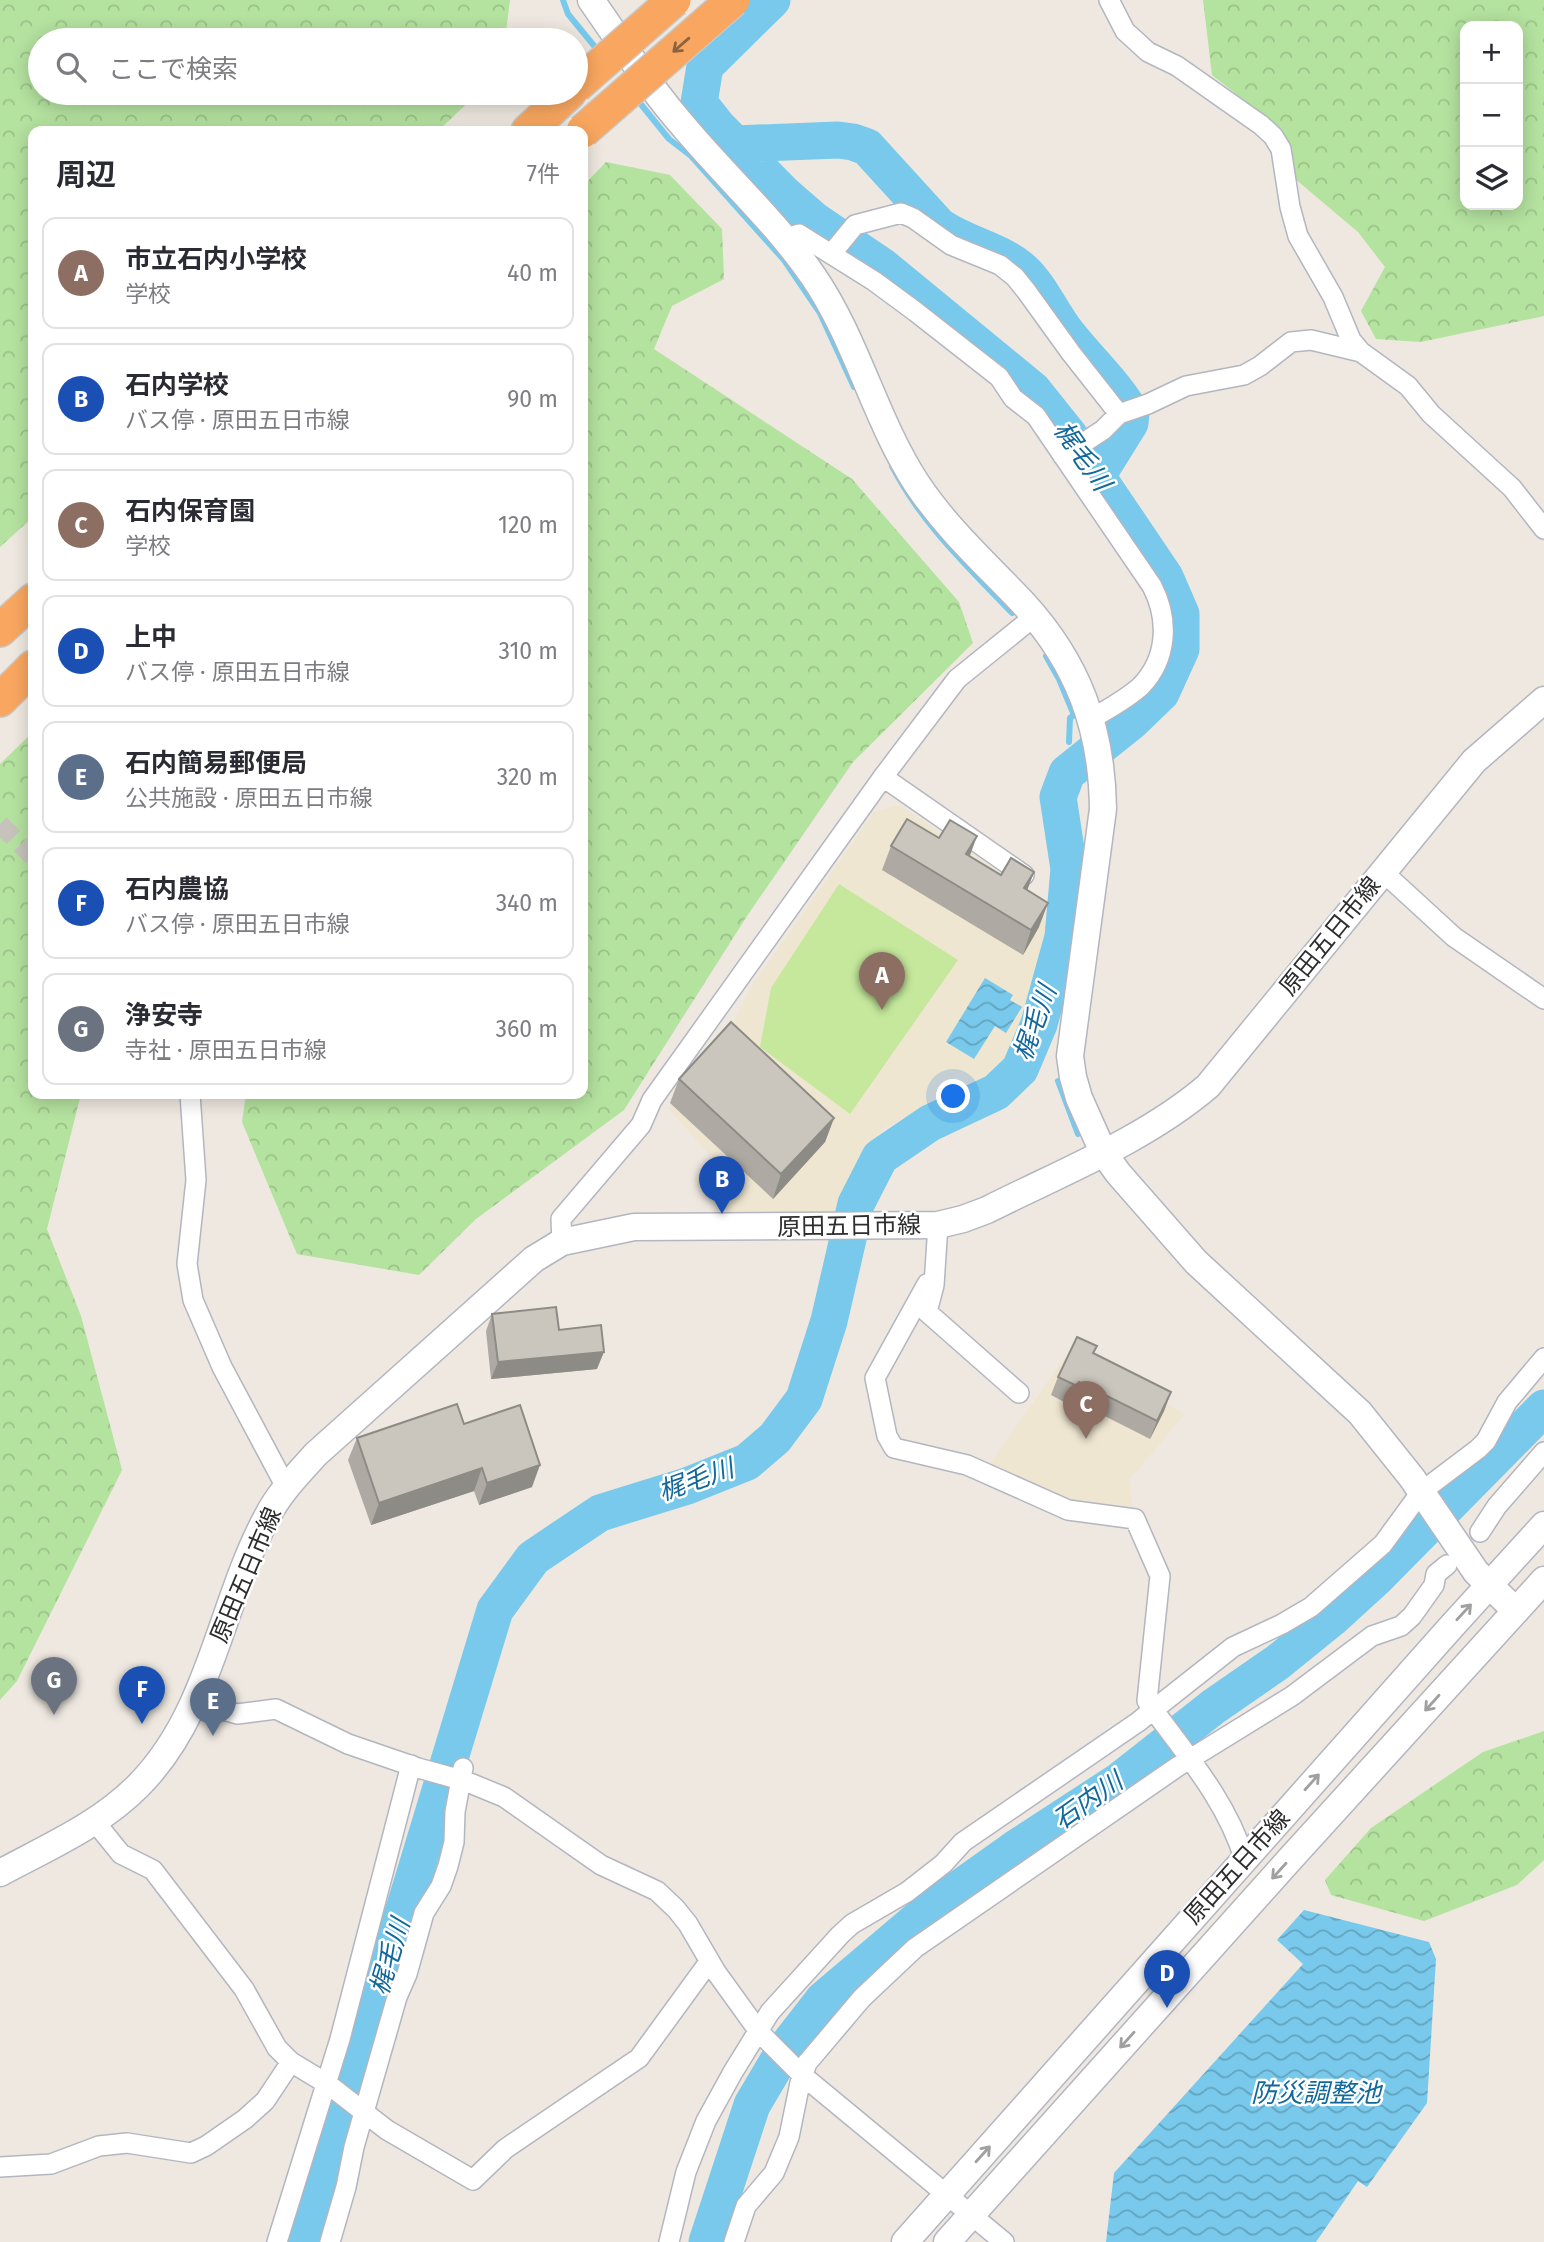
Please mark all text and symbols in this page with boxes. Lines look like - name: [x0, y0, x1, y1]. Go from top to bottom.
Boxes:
- map controls: [1460, 21, 1523, 210]
- button: +: [1460, 21, 1523, 84]
- search box: [28, 28, 588, 105]
- one-way arrow: [672, 37, 690, 53]
- icon: search: [52, 48, 90, 86]
- text: ここで検索: [108, 54, 238, 85]
- button: −: [1460, 84, 1523, 147]
- button: layers: [1460, 147, 1523, 210]
- text: 周辺: [56, 157, 116, 193]
- text: 7件: [527, 160, 560, 188]
- text: 市立石内小学校: [125, 244, 307, 275]
- text: A: [74, 259, 88, 287]
- text: 40 m: [507, 259, 558, 287]
- text: 学校: [125, 280, 171, 308]
- text: 石内学校: [125, 370, 229, 401]
- text: B: [74, 385, 88, 413]
- text: 90 m: [507, 385, 558, 413]
- text: バス停 · 原田五日市線: [125, 406, 350, 434]
- water label: 梶毛川: [1047, 415, 1119, 499]
- text: 石内保育園: [125, 496, 255, 527]
- text: C: [74, 511, 88, 539]
- text: 120 m: [498, 511, 558, 539]
- text: 学校: [125, 532, 171, 560]
- text: 上中: [125, 622, 177, 653]
- text: D: [74, 637, 88, 665]
- text: 310 m: [498, 637, 558, 665]
- text: バス停 · 原田五日市線: [125, 658, 350, 686]
- text: 石内簡易郵便局: [125, 748, 307, 779]
- text: E: [75, 763, 87, 791]
- text: 320 m: [497, 763, 558, 791]
- text: 公共施設 · 原田五日市線: [125, 784, 373, 812]
- street label: 原田五日市線: [1274, 871, 1386, 1001]
- text: 石内農協: [125, 874, 229, 905]
- text: F: [75, 889, 87, 917]
- text: 340 m: [496, 889, 558, 917]
- text: バス停 · 原田五日市線: [125, 910, 350, 938]
- pin: A: [859, 952, 905, 1010]
- water label: 梶毛川: [1007, 978, 1064, 1065]
- text: 浄安寺: [125, 1000, 203, 1031]
- text: G: [74, 1015, 88, 1043]
- text: 360 m: [496, 1015, 558, 1043]
- text: 寺社 · 原田五日市線: [125, 1036, 327, 1064]
- your location: [936, 1079, 970, 1113]
- pin: B: [699, 1156, 745, 1214]
- street label: 原田五日市線: [777, 1211, 921, 1241]
- pin: C: [1063, 1381, 1109, 1439]
- water label: 梶毛川: [654, 1452, 741, 1507]
- street label: 原田五日市線: [205, 1503, 287, 1647]
- one-way arrow: [1456, 1603, 1472, 1621]
- pin: G: [31, 1657, 77, 1715]
- pin: F: [119, 1666, 165, 1724]
- pin: E: [190, 1678, 236, 1736]
- one-way arrow: [1424, 1694, 1441, 1711]
- water label: 石内川: [1047, 1764, 1131, 1836]
- one-way arrow: [1304, 1774, 1321, 1791]
- street label: 原田五日市線: [1178, 1804, 1296, 1930]
- one-way arrow: [1271, 1862, 1287, 1880]
- water label: 梶毛川: [364, 1912, 417, 1999]
- pin: D: [1144, 1950, 1190, 2008]
- one-way arrow: [1119, 2031, 1135, 2049]
- water label: 防災調整池: [1251, 2078, 1384, 2109]
- one-way arrow: [975, 2145, 991, 2163]

